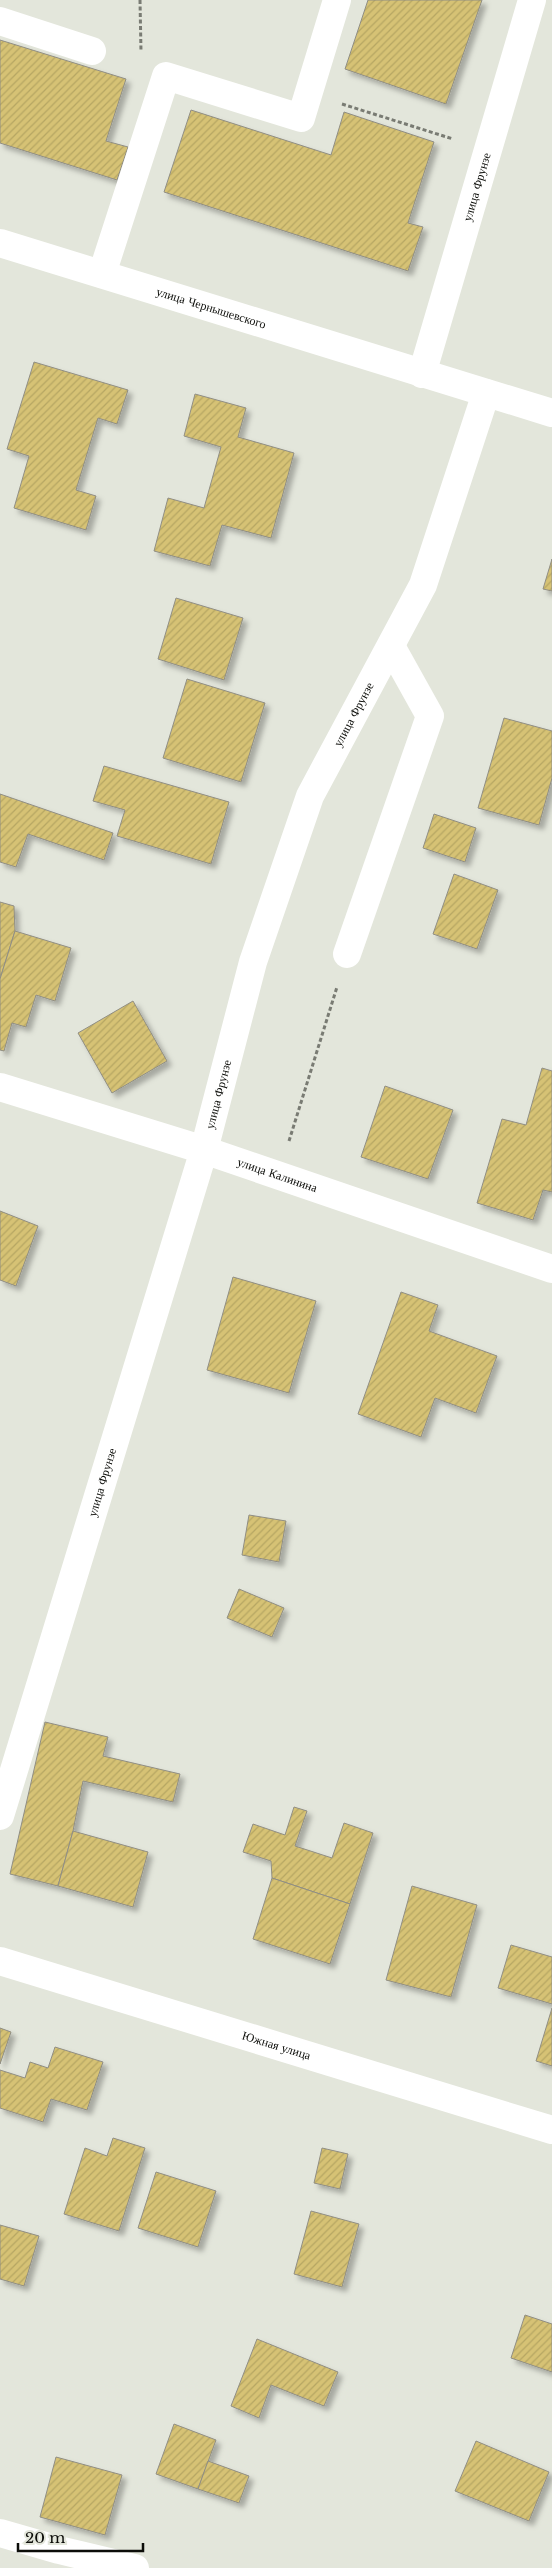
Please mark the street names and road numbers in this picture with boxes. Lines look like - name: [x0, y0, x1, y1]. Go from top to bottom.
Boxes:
- street label: улица Фрунзе: [459, 151, 494, 223]
- street label: улица Чернышевского: [155, 284, 268, 332]
- street label: улица Фрунзе: [330, 679, 377, 749]
- street label: улица Фрунзе: [202, 1058, 234, 1130]
- street label: улица Калинина: [236, 1154, 320, 1195]
- street label: улица Фрунзе: [84, 1446, 119, 1518]
- street label: Южная улица: [240, 2028, 313, 2063]

